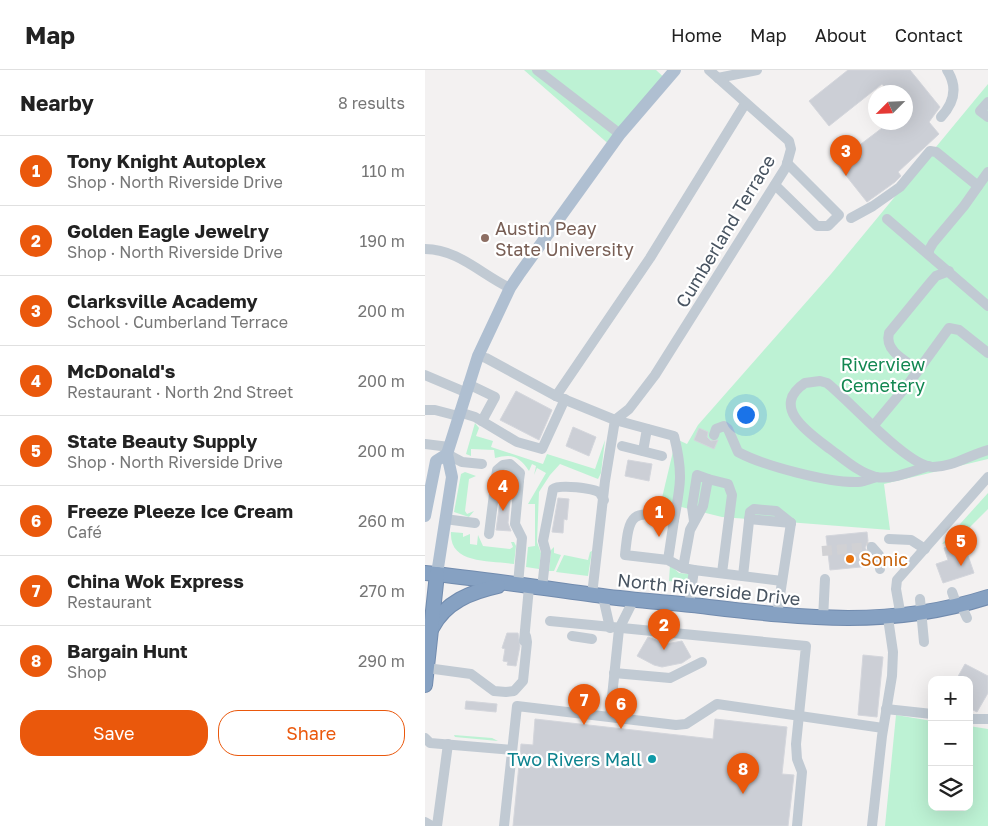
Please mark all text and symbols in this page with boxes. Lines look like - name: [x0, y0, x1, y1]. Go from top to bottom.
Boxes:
- text: Map: [25, 20, 75, 49]
- text: Home: [671, 24, 722, 46]
- text: Map: [750, 24, 787, 46]
- text: About: [815, 24, 867, 46]
- text: Contact: [895, 24, 963, 46]
- north arrow: [868, 85, 913, 130]
- text: Nearby: [20, 90, 94, 116]
- text: 8 results: [338, 93, 405, 113]
- pin: 3: [830, 135, 862, 176]
- text: Tony Knight Autoplex: [67, 149, 266, 172]
- street label: Cumberland Terrace: [671, 151, 779, 311]
- text: 1: [32, 161, 40, 181]
- text: 110 m: [361, 161, 405, 181]
- text: Shop · North Riverside Drive: [67, 172, 283, 192]
- place label: Austin Peay State University: [495, 217, 634, 260]
- text: Golden Eagle Jewelry: [67, 219, 269, 242]
- text: 2: [31, 231, 41, 251]
- text: 190 m: [359, 231, 405, 251]
- marker: Austin Peay State University: [479, 232, 491, 244]
- text: Shop · North Riverside Drive: [67, 242, 283, 262]
- text: Clarksville Academy: [67, 289, 258, 312]
- text: 3: [31, 301, 41, 321]
- text: 200 m: [358, 301, 405, 321]
- text: School · Cumberland Terrace: [67, 312, 288, 332]
- park label: Riverview Cemetery: [841, 353, 926, 396]
- text: McDonald's: [67, 359, 176, 382]
- text: 4: [31, 371, 41, 391]
- text: 200 m: [358, 371, 405, 391]
- text: Restaurant · North 2nd Street: [67, 382, 293, 402]
- your location: [733, 402, 759, 428]
- text: State Beauty Supply: [67, 429, 257, 452]
- text: 5: [31, 441, 41, 461]
- text: 200 m: [358, 441, 405, 461]
- text: Shop · North Riverside Drive: [67, 452, 283, 472]
- pin: 4: [487, 470, 519, 511]
- pin: 1: [643, 496, 675, 537]
- text: Freeze Pleeze Ice Cream: [67, 499, 293, 522]
- text: 6: [31, 511, 41, 531]
- text: 260 m: [358, 511, 405, 531]
- text: Café: [67, 522, 102, 542]
- pin: 5: [945, 525, 977, 566]
- place label: Sonic: [860, 548, 908, 570]
- marker: Sonic: [844, 553, 856, 565]
- street label: North Riverside Drive: [616, 568, 802, 610]
- text: China Wok Express: [67, 569, 244, 592]
- text: 7: [32, 581, 40, 601]
- text: 270 m: [359, 581, 405, 601]
- text: Restaurant: [67, 592, 152, 612]
- pin: 2: [648, 609, 680, 650]
- text: Bargain Hunt: [67, 639, 188, 662]
- text: 8: [31, 651, 41, 671]
- text: 290 m: [358, 651, 405, 671]
- text: Shop: [67, 662, 107, 682]
- map controls: [928, 676, 973, 811]
- button: +: [928, 676, 973, 721]
- pin: 7: [568, 684, 600, 725]
- pin: 6: [605, 688, 637, 729]
- button: Save: [20, 710, 208, 756]
- button: Share: [218, 710, 405, 756]
- button: −: [928, 721, 973, 766]
- place label: Two Rivers Mall: [507, 748, 642, 770]
- marker: Two Rivers Mall: [646, 753, 658, 765]
- pin: 8: [727, 753, 759, 794]
- button: layers: [928, 766, 973, 811]

